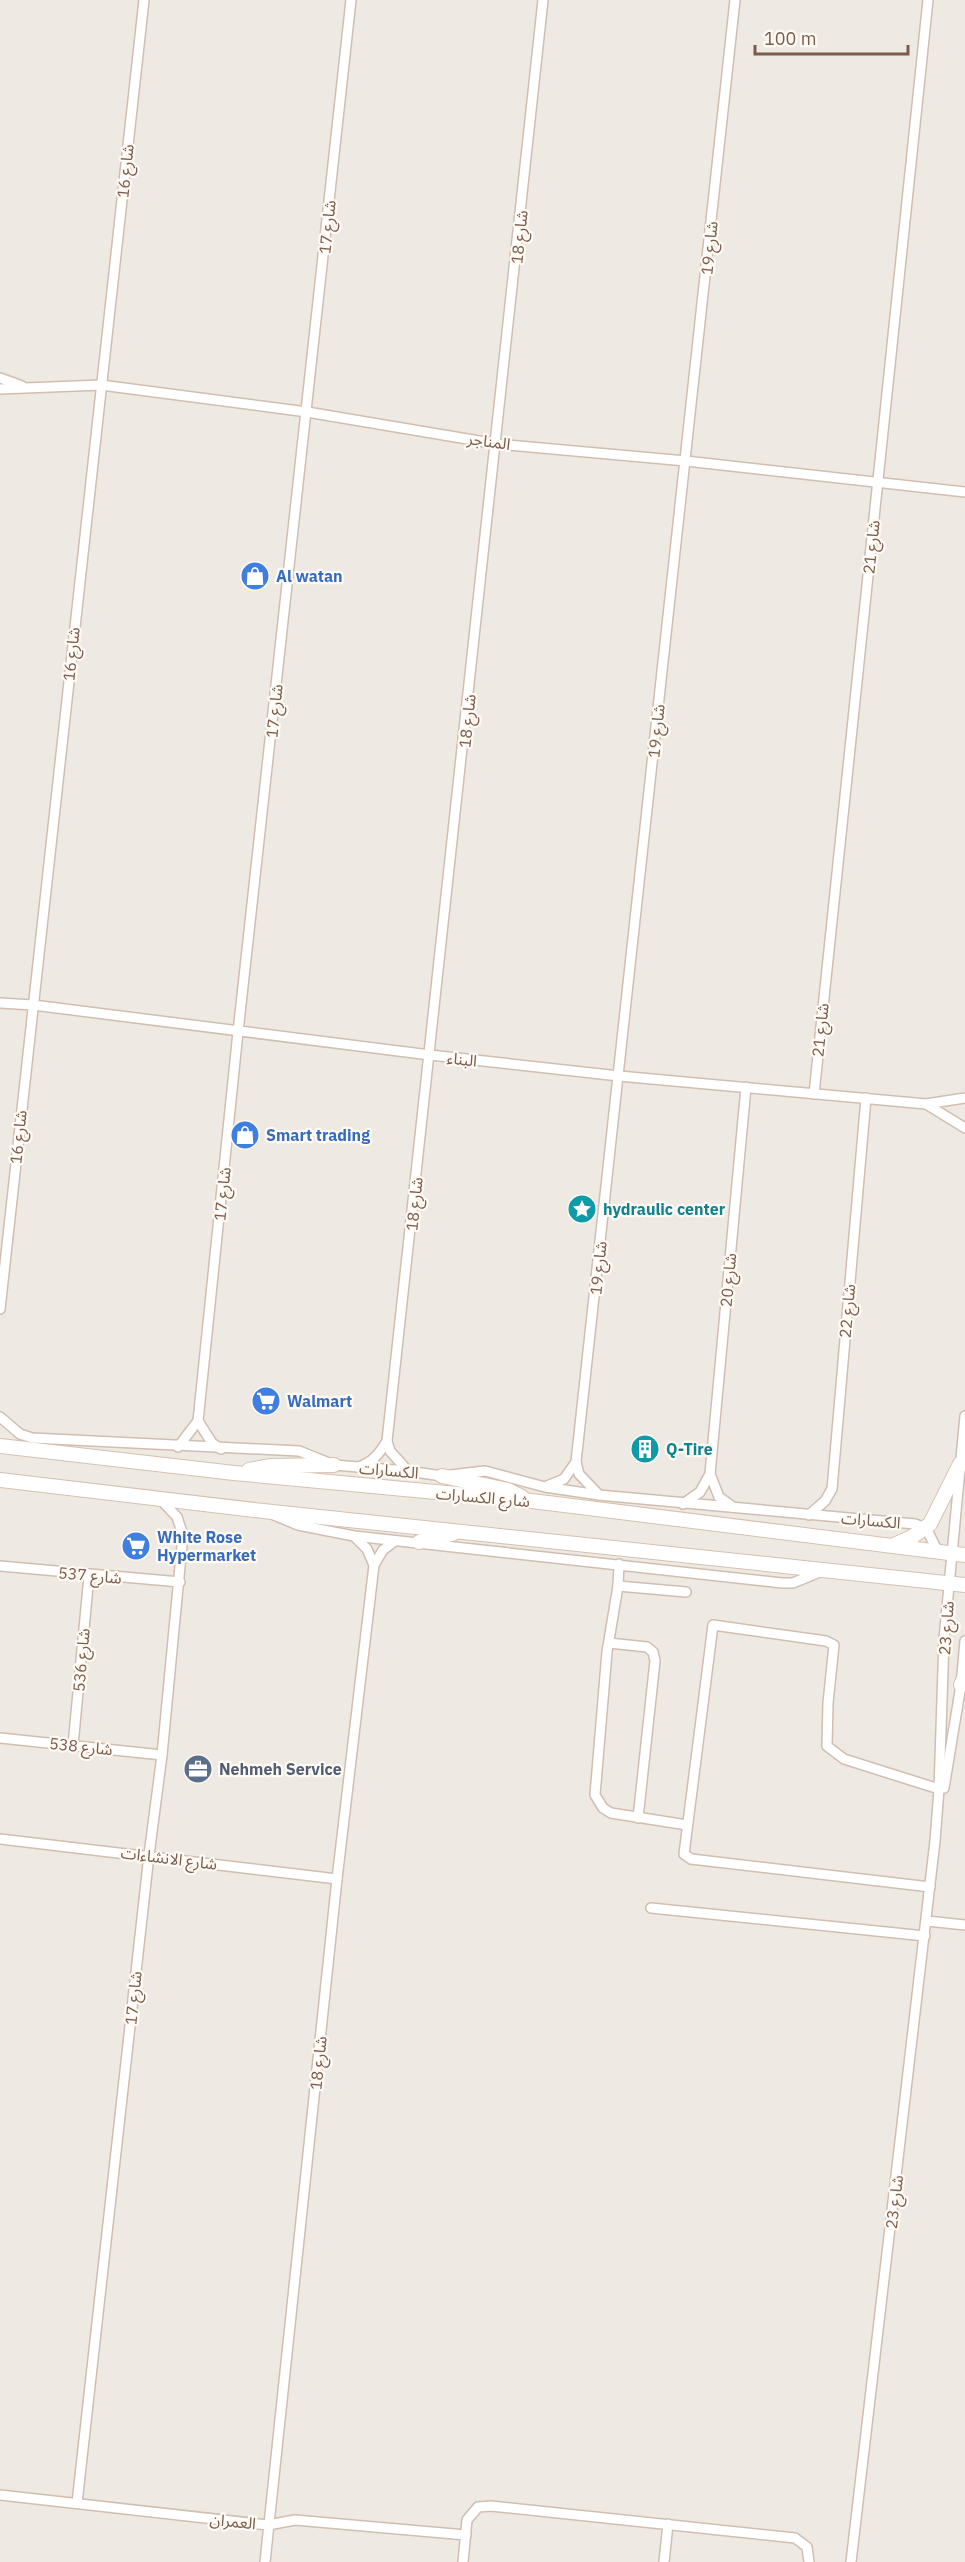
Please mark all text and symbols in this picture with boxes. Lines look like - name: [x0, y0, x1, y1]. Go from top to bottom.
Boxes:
- scale bar: [755, 18, 908, 56]
- text: 100 m: [764, 27, 816, 50]
- street label: شارع 16: [112, 143, 141, 199]
- street label: شارع 17: [314, 199, 343, 255]
- street label: شارع 18: [506, 209, 535, 265]
- street label: شارع 19: [696, 220, 725, 276]
- street label: المناجر: [465, 428, 512, 454]
- street label: شارع 21: [858, 519, 887, 575]
- shop icon: Al watan: [239, 560, 271, 592]
- place label: Al watan: [276, 566, 343, 586]
- street label: شارع 16: [58, 626, 87, 682]
- street label: شارع 17: [261, 683, 290, 739]
- street label: شارع 18: [454, 693, 483, 749]
- street label: شارع 19: [643, 703, 672, 759]
- street label: شارع 21: [807, 1002, 836, 1058]
- street label: البناء: [446, 1047, 478, 1071]
- street label: شارع 16: [5, 1109, 34, 1165]
- shop icon: Smart trading: [229, 1119, 261, 1151]
- place label: Smart trading: [266, 1125, 370, 1145]
- street label: شارع 17: [209, 1166, 238, 1222]
- street label: شارع 18: [401, 1176, 430, 1232]
- place icon: hydraulic center: [566, 1193, 598, 1225]
- place label: hydraulic center: [603, 1199, 726, 1219]
- street label: شارع 19: [585, 1240, 614, 1296]
- street label: شارع 20: [716, 1252, 743, 1308]
- street label: شارع 22: [835, 1283, 862, 1339]
- supermarket icon: Walmart: [250, 1385, 282, 1417]
- place label: Walmart: [287, 1391, 352, 1411]
- building icon: Q-Tire: [629, 1433, 661, 1465]
- place label: Q-Tire: [666, 1439, 713, 1459]
- street label: الكسارات: [358, 1457, 420, 1483]
- street label: شارع الكسارات: [435, 1483, 531, 1514]
- street label: الكسارات: [840, 1507, 902, 1533]
- place label: White Rose Hypermarket: [157, 1527, 256, 1565]
- supermarket icon: White Rose Hypermarket: [120, 1530, 152, 1562]
- street label: شارع 537: [57, 1562, 123, 1591]
- street label: شارع 23: [934, 1600, 961, 1656]
- street label: شارع 536: [68, 1627, 97, 1693]
- street label: شارع 538: [48, 1733, 114, 1762]
- office icon: Nehmeh Service: [182, 1753, 214, 1785]
- place label: Nehmeh Service: [219, 1759, 342, 1779]
- street label: شارع الانشاءات: [119, 1842, 218, 1877]
- street label: شارع 17: [120, 1970, 149, 2026]
- street label: شارع 18: [305, 2035, 334, 2091]
- street label: شارع 23: [881, 2174, 910, 2230]
- street label: العمران: [209, 2509, 257, 2533]

